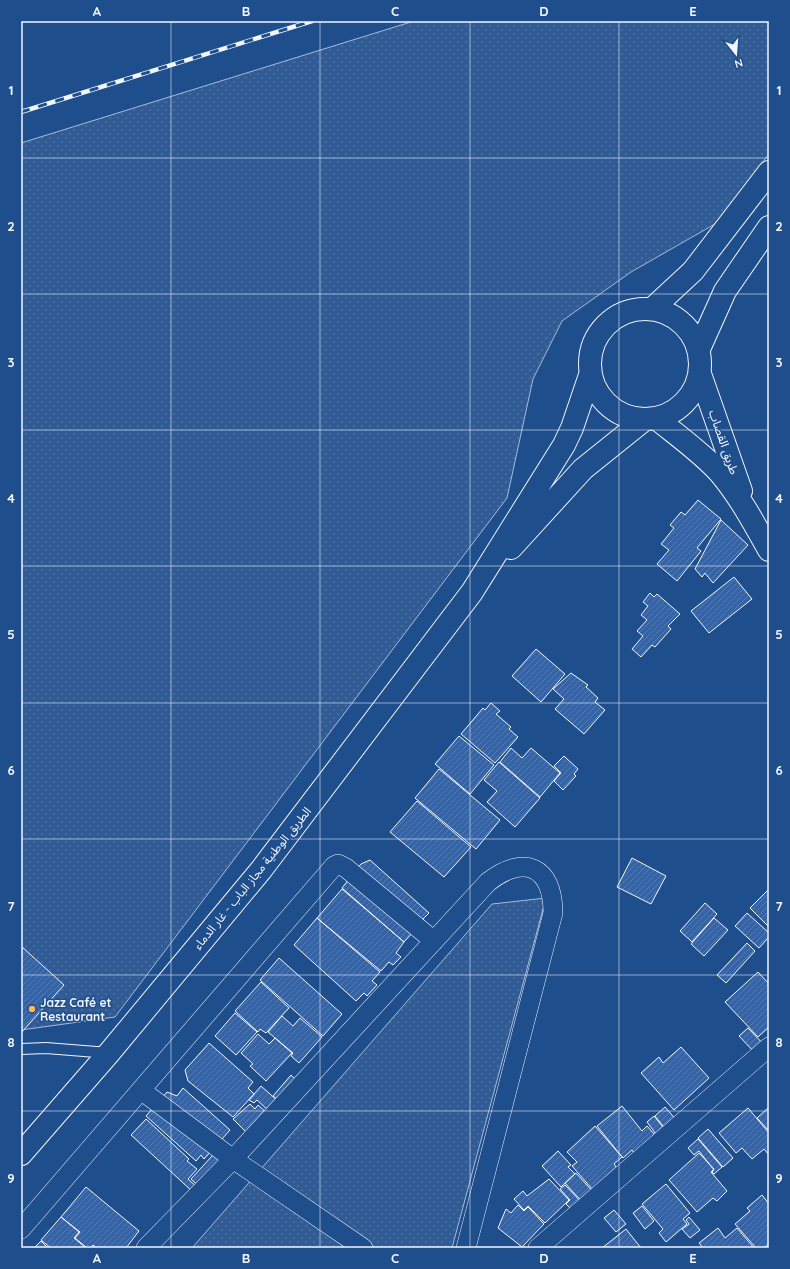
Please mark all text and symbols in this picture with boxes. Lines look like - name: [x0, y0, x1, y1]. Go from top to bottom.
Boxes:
- text: A: [93, 3, 102, 19]
- text: B: [242, 3, 250, 19]
- text: C: [391, 3, 399, 19]
- text: D: [539, 3, 549, 19]
- text: E: [689, 3, 697, 19]
- north arrow: [716, 34, 756, 74]
- text: N: [733, 56, 745, 71]
- text: 1: [8, 82, 14, 98]
- text: 1: [776, 82, 782, 98]
- text: 2: [7, 218, 15, 234]
- text: 2: [775, 218, 783, 234]
- text: 3: [8, 354, 15, 370]
- text: 3: [776, 354, 783, 370]
- street label: طريق القصاب: [705, 408, 742, 477]
- text: 4: [7, 490, 15, 506]
- text: 4: [775, 490, 783, 506]
- text: 5: [7, 626, 15, 642]
- text: 5: [775, 626, 783, 642]
- text: 6: [7, 762, 15, 778]
- text: 6: [775, 762, 783, 778]
- street label: الطريق الوطنية مجاز الباب - غار الدماء: [190, 804, 315, 953]
- text: 7: [7, 898, 15, 914]
- text: 7: [775, 898, 783, 914]
- place label: Jazz Café et Restaurant: [40, 995, 112, 1024]
- marker: Jazz Café et Restaurant: [27, 1004, 37, 1014]
- text: 8: [7, 1034, 15, 1050]
- text: 8: [775, 1034, 783, 1050]
- text: 9: [7, 1170, 15, 1186]
- text: 9: [775, 1170, 783, 1186]
- text: A: [93, 1250, 102, 1266]
- text: B: [242, 1250, 250, 1266]
- text: C: [391, 1250, 399, 1266]
- text: D: [539, 1250, 549, 1266]
- text: E: [689, 1250, 697, 1266]

